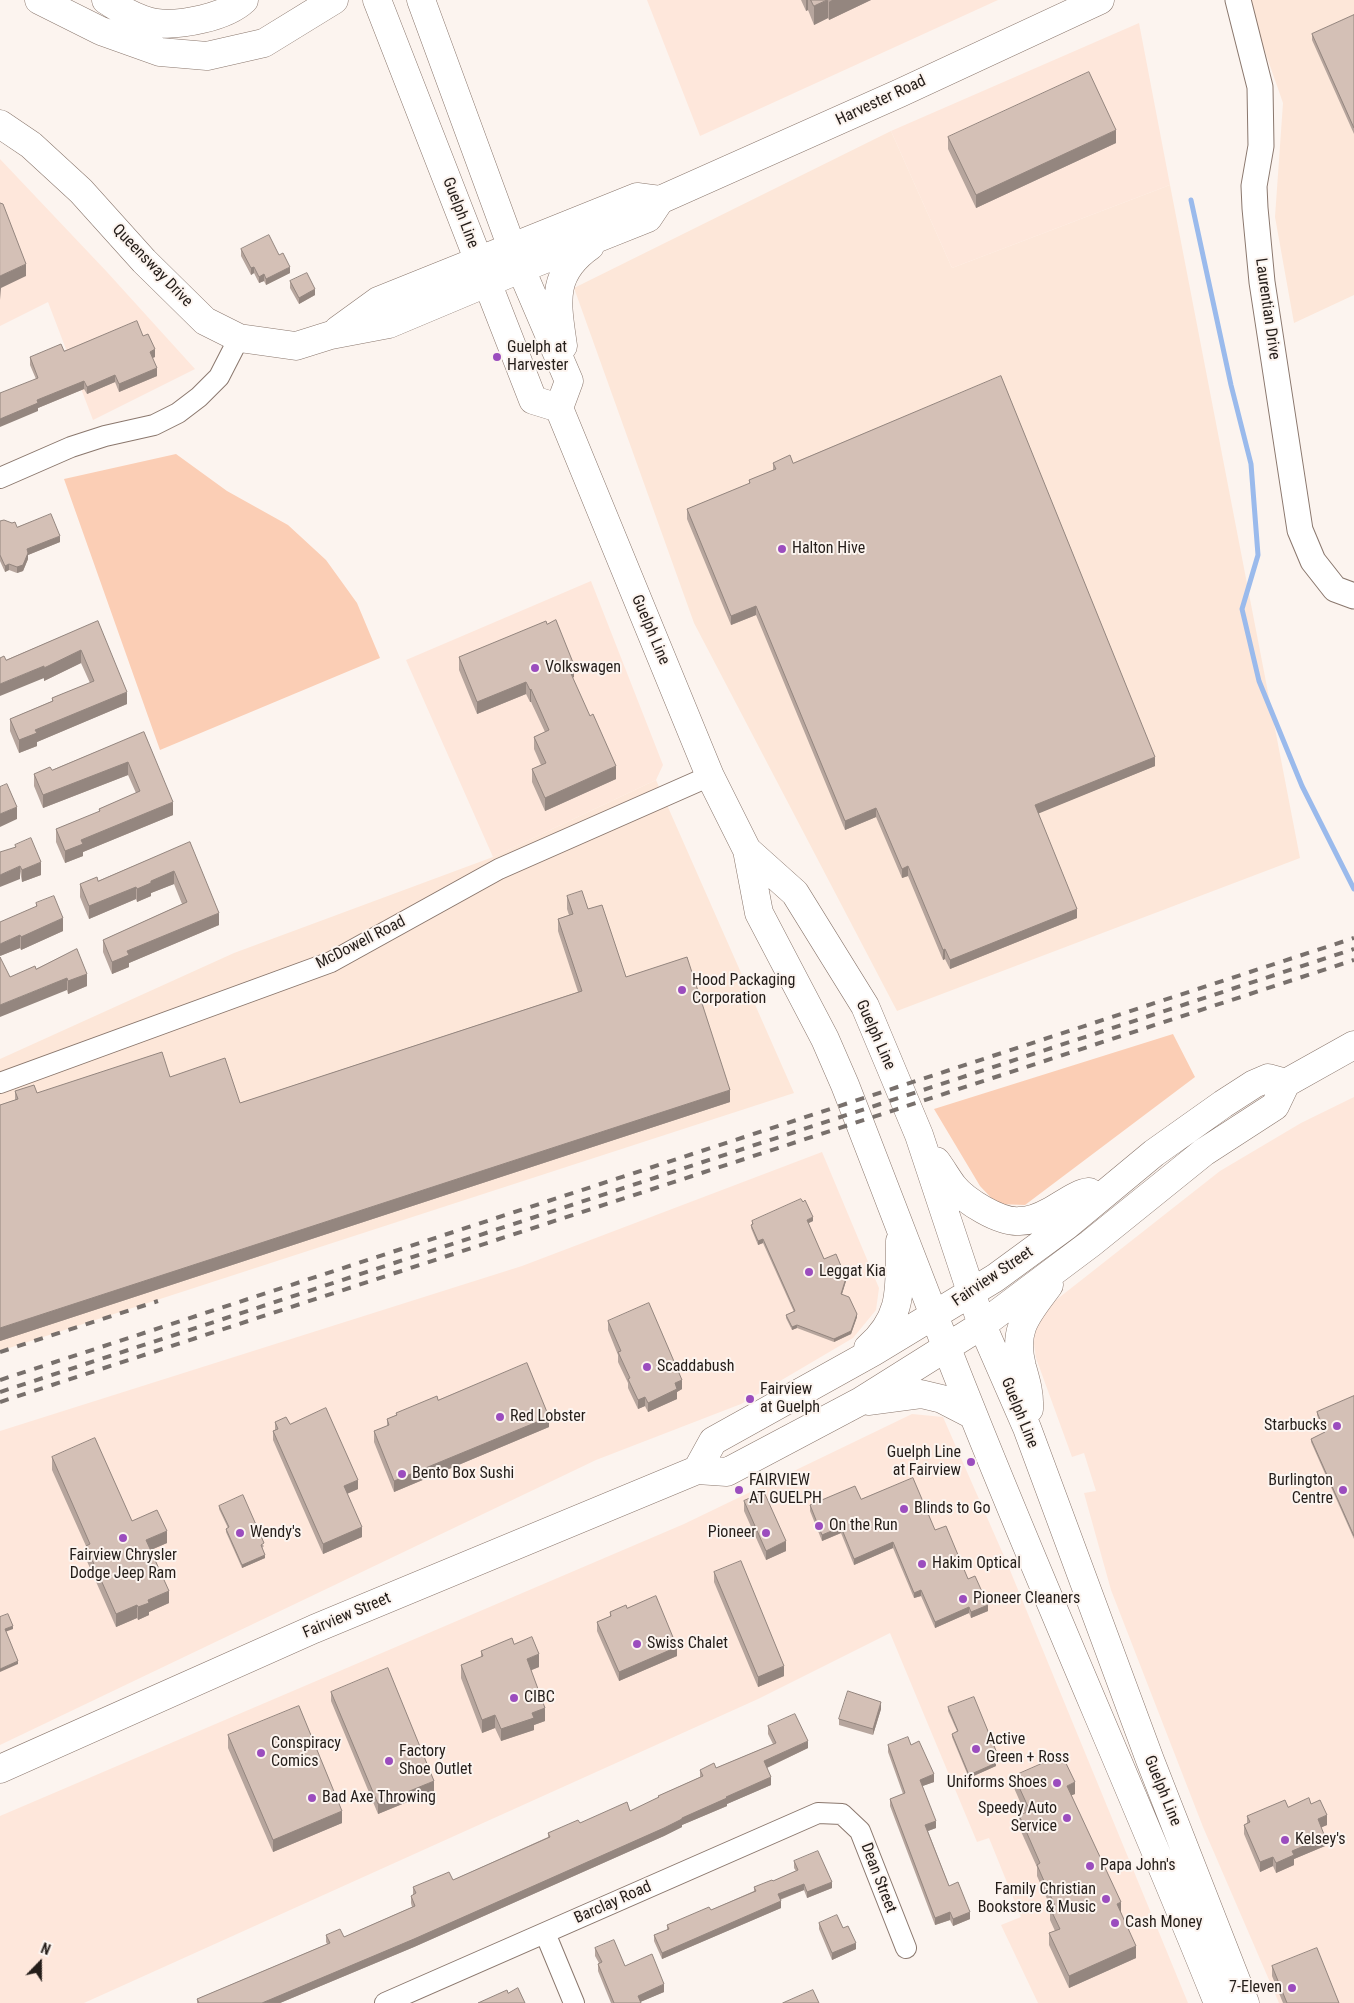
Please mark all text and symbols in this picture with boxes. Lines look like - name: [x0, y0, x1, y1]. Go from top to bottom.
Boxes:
- street label: Harvester Road: [833, 72, 929, 130]
- street label: Guelph Line: [438, 175, 482, 251]
- street label: Queensway Drive: [108, 221, 196, 311]
- street label: Laurentian Drive: [1250, 257, 1284, 361]
- place label: Guelph at Harvester: [507, 338, 568, 376]
- marker: Guelph at Harvester: [491, 351, 503, 363]
- place label: Halton Hive: [792, 539, 865, 559]
- marker: Halton Hive: [776, 543, 788, 555]
- street label: Guelph Line: [627, 592, 673, 668]
- place label: Volkswagen: [545, 658, 621, 678]
- marker: Volkswagen: [529, 662, 541, 674]
- street label: McDowell Road: [313, 912, 409, 974]
- place label: Hood Packaging Corporation: [692, 971, 796, 1009]
- marker: Hood Packaging Corporation: [676, 984, 688, 996]
- street label: Guelph Line: [851, 997, 899, 1073]
- street label: Fairview Street: [949, 1243, 1037, 1311]
- place label: Leggat Kia: [819, 1262, 886, 1282]
- marker: Leggat Kia: [803, 1266, 815, 1278]
- place label: Scaddabush: [657, 1357, 735, 1377]
- marker: Scaddabush: [641, 1361, 653, 1373]
- street label: Guelph Line: [996, 1375, 1042, 1451]
- place label: Fairview at Guelph: [760, 1380, 820, 1418]
- marker: Fairview at Guelph: [744, 1393, 756, 1405]
- place label: Red Lobster: [510, 1407, 586, 1427]
- marker: Red Lobster: [494, 1411, 506, 1423]
- place label: Starbucks: [1264, 1416, 1327, 1436]
- marker: Starbucks: [1331, 1420, 1343, 1432]
- place label: Guelph Line at Fairview: [887, 1443, 961, 1481]
- marker: Guelph Line at Fairview: [965, 1456, 977, 1468]
- place label: Bento Box Sushi: [412, 1464, 514, 1484]
- marker: Bento Box Sushi: [396, 1468, 408, 1480]
- place label: FAIRVIEW AT GUELPH: [749, 1471, 822, 1509]
- place label: Burlington Centre: [1268, 1471, 1333, 1509]
- marker: FAIRVIEW AT GUELPH: [733, 1484, 745, 1496]
- marker: Burlington Centre: [1337, 1484, 1349, 1496]
- place label: Blinds to Go: [914, 1499, 991, 1519]
- marker: Blinds to Go: [898, 1503, 910, 1515]
- place label: On the Run: [829, 1516, 898, 1536]
- marker: On the Run: [813, 1520, 825, 1532]
- place label: Wendy's: [250, 1523, 301, 1543]
- place label: Pioneer: [708, 1523, 756, 1543]
- marker: Wendy's: [234, 1527, 246, 1539]
- marker: Pioneer: [760, 1527, 772, 1539]
- marker: Fairview Chrysler Dodge Jeep Ram: [117, 1532, 129, 1544]
- place label: Fairview Chrysler Dodge Jeep Ram: [69, 1546, 177, 1584]
- place label: Hakim Optical: [932, 1554, 1021, 1574]
- marker: Hakim Optical: [916, 1558, 928, 1570]
- street label: Fairview Street: [300, 1589, 394, 1643]
- place label: Pioneer Cleaners: [973, 1589, 1080, 1609]
- marker: Pioneer Cleaners: [957, 1593, 969, 1605]
- place label: Swiss Chalet: [647, 1634, 728, 1654]
- marker: Swiss Chalet: [631, 1638, 643, 1650]
- place label: CIBC: [524, 1688, 555, 1708]
- marker: CIBC: [508, 1692, 520, 1704]
- place label: Active Green + Ross: [986, 1730, 1069, 1768]
- place label: Conspiracy Comics: [271, 1734, 341, 1772]
- place label: Factory Shoe Outlet: [399, 1742, 472, 1780]
- marker: Active Green + Ross: [970, 1743, 982, 1755]
- marker: Conspiracy Comics: [255, 1747, 267, 1759]
- street label: Guelph Line: [1139, 1753, 1185, 1829]
- marker: Factory Shoe Outlet: [383, 1755, 395, 1767]
- place label: Uniforms Shoes: [947, 1773, 1047, 1793]
- marker: Uniforms Shoes: [1051, 1777, 1063, 1789]
- place label: Bad Axe Throwing: [322, 1788, 436, 1808]
- marker: Bad Axe Throwing: [306, 1792, 318, 1804]
- place label: Speedy Auto Service: [978, 1799, 1057, 1837]
- marker: Speedy Auto Service: [1061, 1812, 1073, 1824]
- place label: Kelsey's: [1295, 1830, 1346, 1850]
- marker: Kelsey's: [1279, 1834, 1291, 1846]
- street label: Dean Street: [856, 1840, 900, 1916]
- place label: Papa John's: [1100, 1856, 1176, 1876]
- marker: Papa John's: [1084, 1860, 1096, 1872]
- street label: Barclay Road: [572, 1878, 654, 1928]
- place label: Family Christian Bookstore & Music: [978, 1880, 1096, 1918]
- marker: Family Christian Bookstore & Music: [1100, 1893, 1112, 1905]
- place label: Cash Money: [1125, 1913, 1202, 1933]
- marker: Cash Money: [1109, 1917, 1121, 1929]
- north arrow: [15, 1938, 65, 1988]
- text: N: [39, 1940, 53, 1958]
- place label: 7-Eleven: [1229, 1978, 1282, 1998]
- marker: 7-Eleven: [1286, 1982, 1298, 1994]

